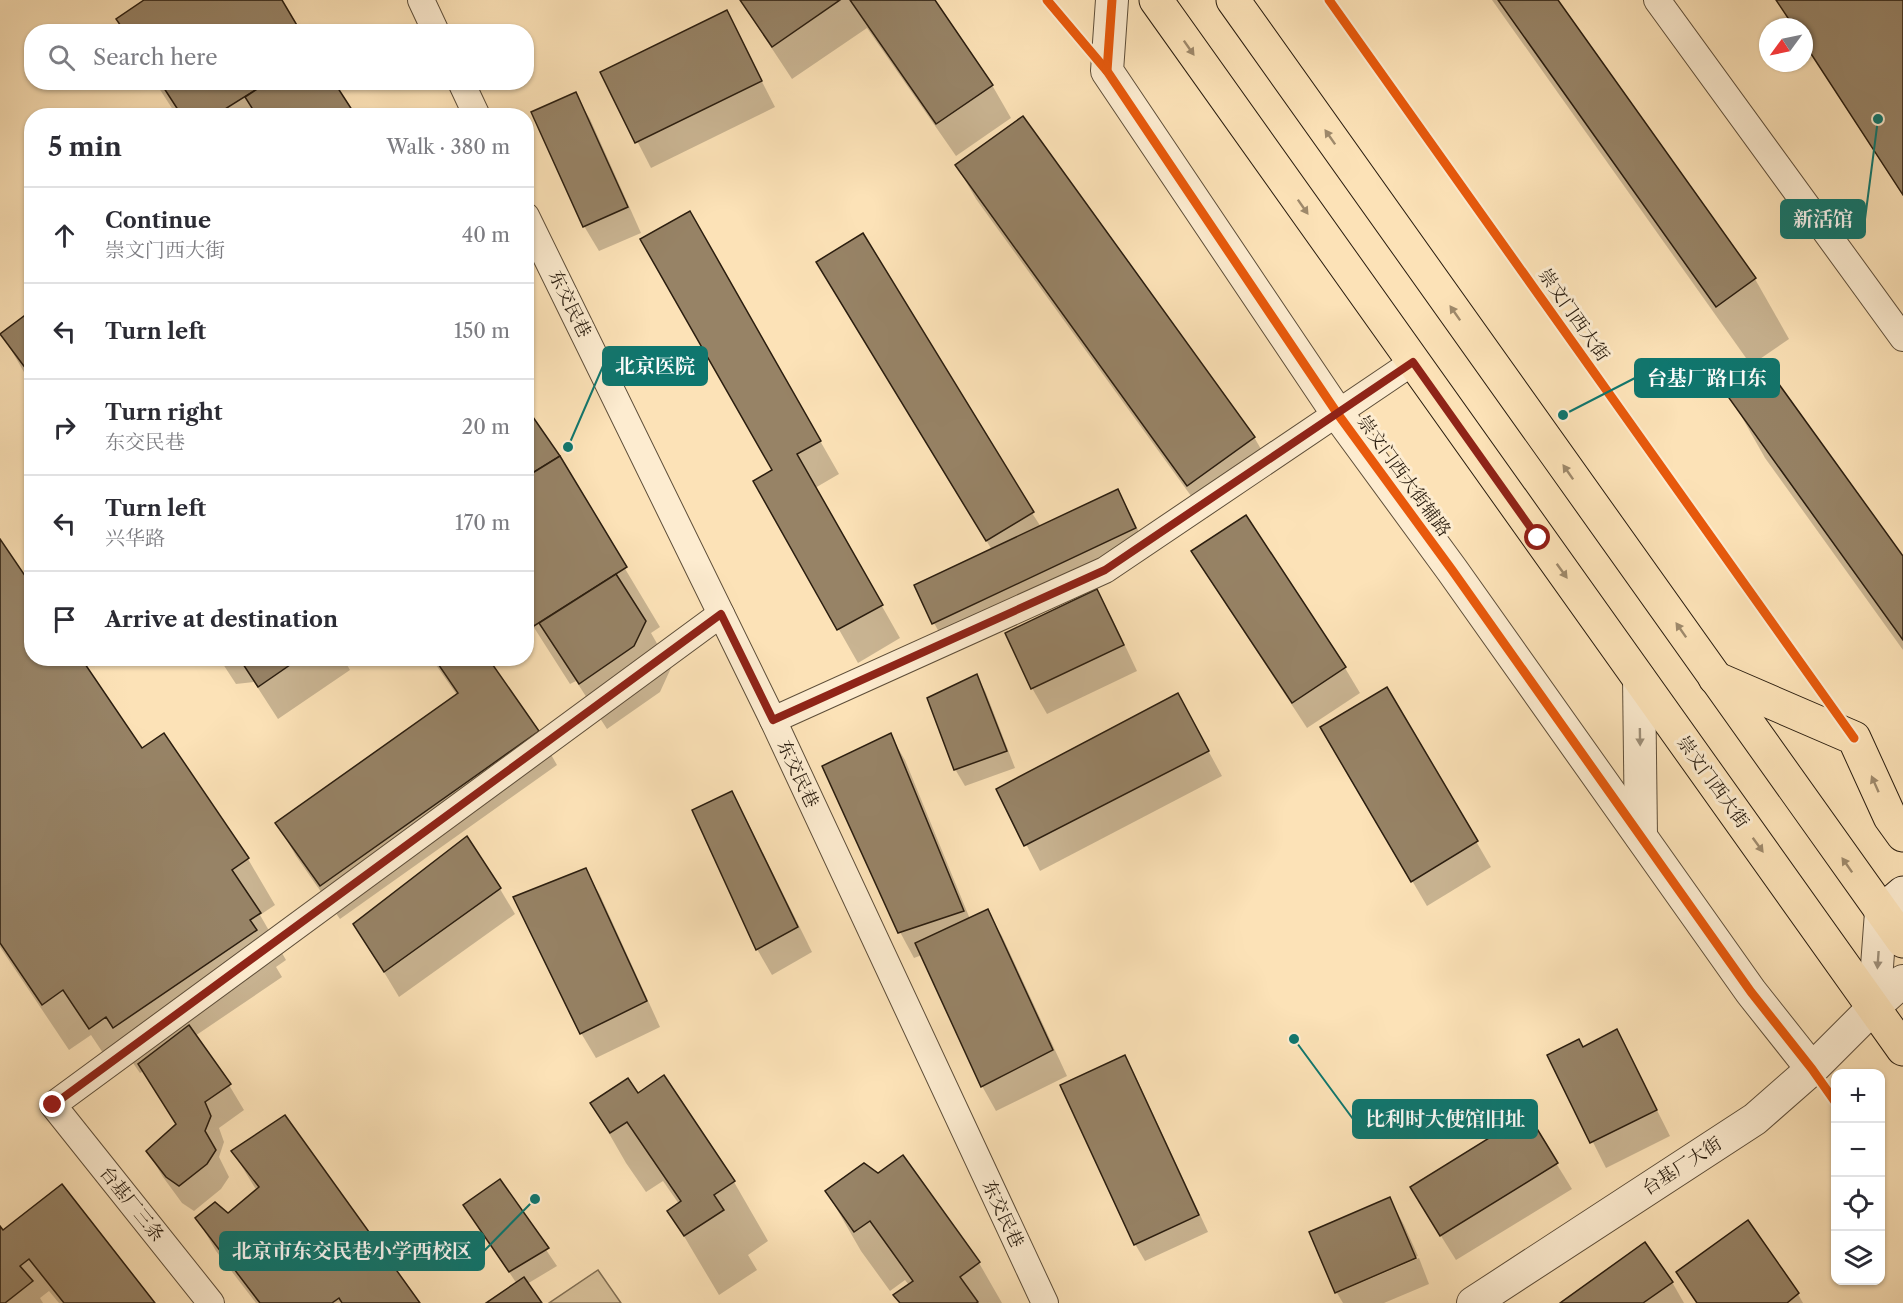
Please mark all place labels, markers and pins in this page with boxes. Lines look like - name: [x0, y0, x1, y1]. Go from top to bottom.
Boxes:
- callout: 新活馆: [1781, 200, 1865, 238]
- callout: 北京医院: [603, 347, 707, 385]
- callout: 台基厂路口东: [1635, 359, 1779, 397]
- callout: 比利时大使馆旧址: [1353, 1100, 1537, 1138]
- callout: 北京市东交民巷小学西校区: [220, 1232, 484, 1270]

